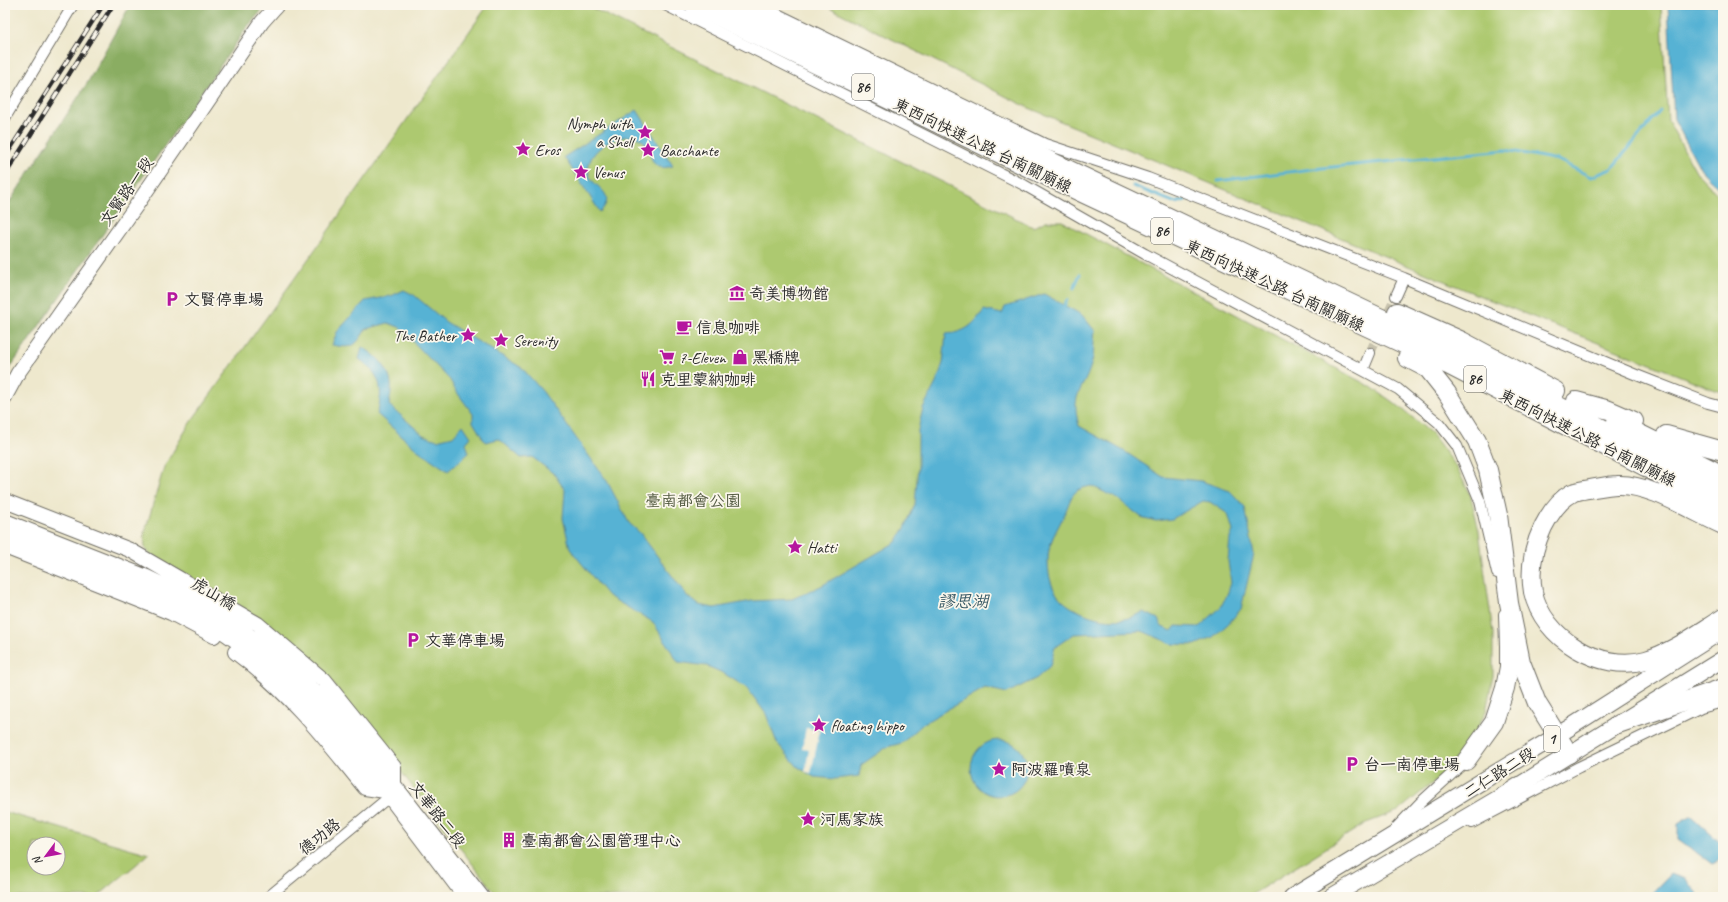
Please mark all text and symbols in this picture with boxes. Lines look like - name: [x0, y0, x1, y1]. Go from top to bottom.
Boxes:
- road number: 86: [852, 74, 874, 100]
- street label: 東西向快速公路 台南關廟線: [890, 94, 1075, 198]
- place label: Nymph with a Shell: [567, 114, 636, 152]
- place icon: Nymph with a Shell: [636, 123, 654, 141]
- place icon: Eros: [514, 140, 532, 158]
- place label: Eros: [535, 140, 562, 160]
- place icon: Bacchante: [639, 141, 657, 159]
- place label: Bacchante: [660, 141, 720, 161]
- street label: 文賢路一段: [96, 153, 158, 230]
- place icon: Venus: [572, 163, 590, 181]
- place label: Venus: [593, 163, 626, 183]
- road number: 86: [1151, 218, 1173, 244]
- street label: 東西向快速公路 台南關廟線: [1182, 235, 1368, 336]
- museum icon: 奇美博物館: [728, 284, 746, 302]
- place label: 奇美博物館: [749, 284, 829, 304]
- parking icon: 文賢停車場: [163, 290, 181, 308]
- place label: 文賢停車場: [184, 290, 264, 310]
- cafe icon: 信息咖啡: [675, 318, 693, 336]
- place label: 信息咖啡: [696, 318, 760, 338]
- place label: The Bather: [394, 326, 458, 346]
- place icon: The Bather: [459, 326, 477, 344]
- place icon: Serenity: [492, 331, 510, 349]
- place label: Serenity: [513, 331, 559, 351]
- supermarket icon: 7-Eleven: [658, 348, 676, 366]
- place label: 7-Eleven: [679, 348, 726, 368]
- shop icon: 黑橋牌: [731, 348, 749, 366]
- place label: 黑橋牌: [752, 348, 800, 368]
- road number: 86: [1464, 366, 1486, 392]
- restaurant icon: 克里蒙納咖啡: [639, 370, 657, 388]
- place label: 克里蒙納咖啡: [660, 370, 756, 390]
- street label: 東西向快速公路 台南關廟線: [1496, 385, 1679, 491]
- park label: 臺南都會公園: [645, 491, 741, 511]
- place icon: Hatti: [786, 538, 804, 556]
- place label: Hatti: [807, 538, 839, 558]
- street label: 虎山橋: [188, 573, 239, 615]
- water label: 謬思湖: [938, 591, 990, 612]
- parking icon: 文華停車場: [404, 631, 422, 649]
- place label: 文華停車場: [425, 631, 505, 651]
- place icon: floating hippo: [810, 716, 828, 734]
- place label: floating hippo: [831, 716, 906, 736]
- road number: 1: [1544, 726, 1560, 752]
- street label: 二仁路二段: [1460, 743, 1539, 803]
- parking icon: 台一南停車場: [1343, 755, 1361, 773]
- place label: 台一南停車場: [1364, 755, 1460, 775]
- place icon: 阿波羅噴泉: [990, 760, 1008, 778]
- place label: 阿波羅噴泉: [1011, 760, 1091, 780]
- street label: 文華路二段: [405, 777, 470, 852]
- place icon: 河馬家族: [799, 810, 817, 828]
- place label: 河馬家族: [820, 810, 884, 830]
- street label: 德功路: [295, 814, 345, 860]
- building icon: 臺南都會公園管理中心: [500, 831, 518, 849]
- place label: 臺南都會公園管理中心: [521, 831, 681, 851]
- north arrow: [26, 836, 66, 876]
- text: N: [29, 853, 45, 868]

